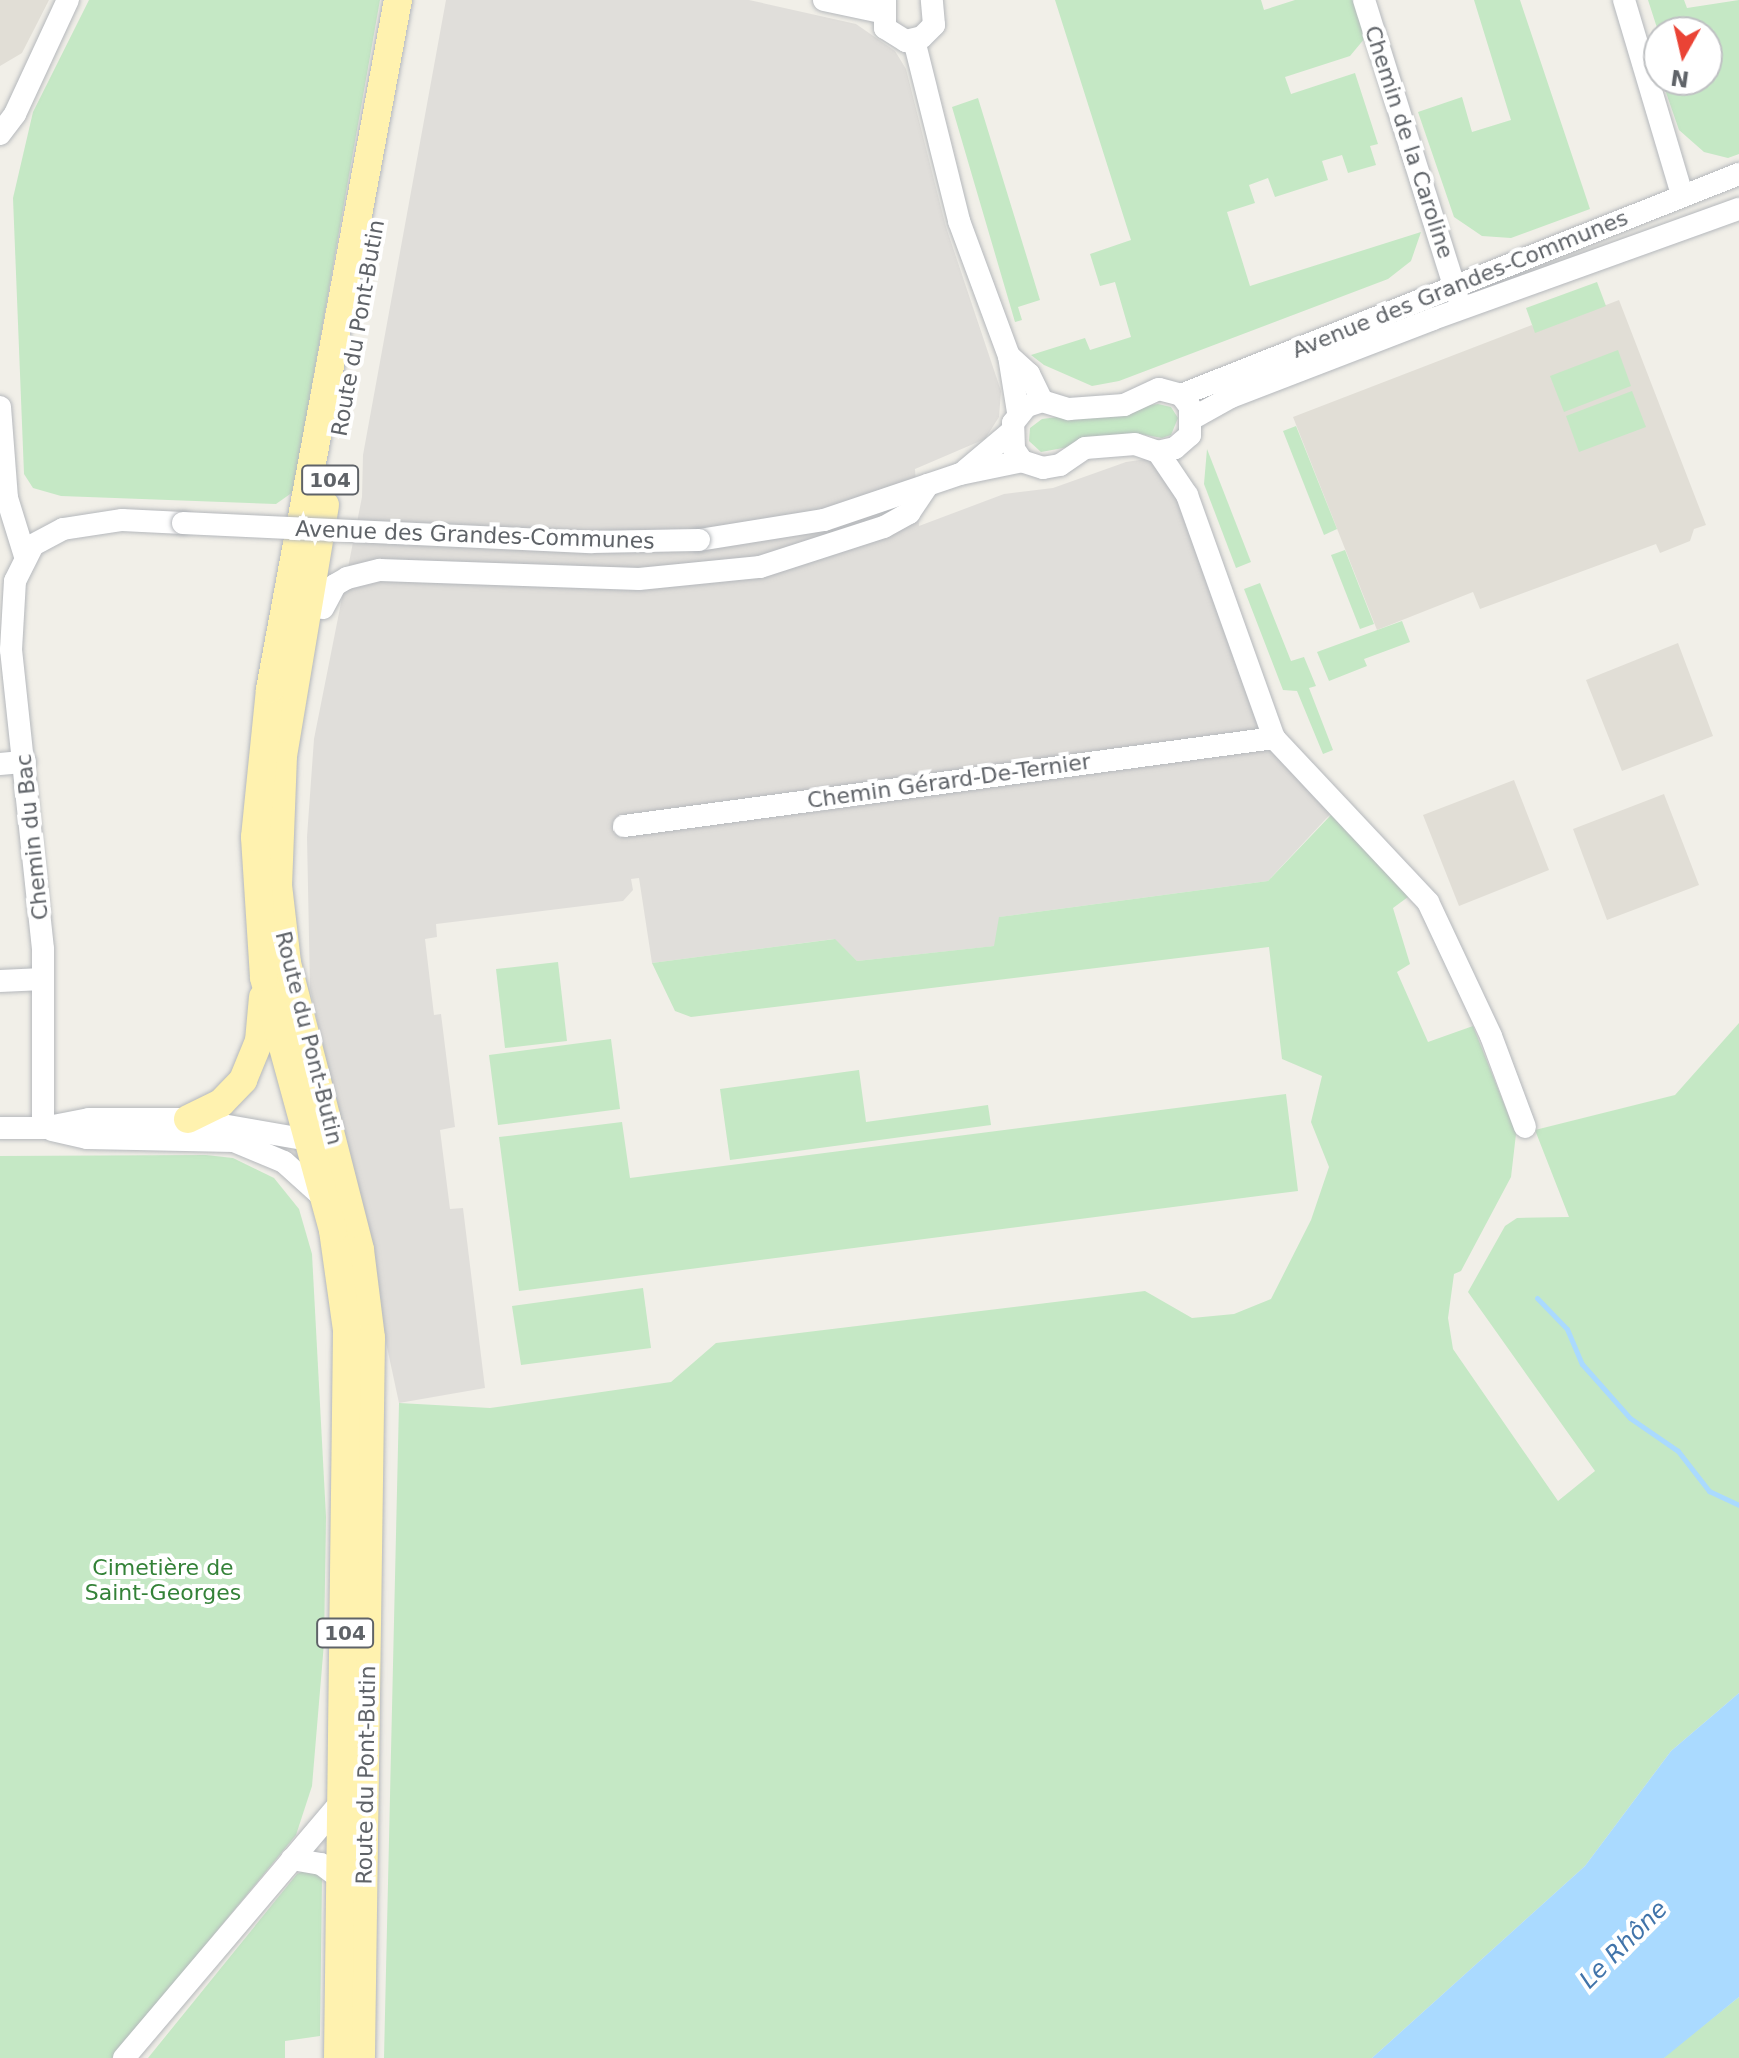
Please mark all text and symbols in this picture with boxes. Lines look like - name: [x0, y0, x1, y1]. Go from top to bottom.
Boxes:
- north arrow: [1643, 16, 1723, 96]
- street label: Chemin de la Caroline: [1359, 22, 1459, 262]
- text: N: [1669, 65, 1691, 92]
- street label: Avenue des Grandes-Communes: [1288, 204, 1632, 364]
- street label: Route du Pont-Butin: [326, 218, 390, 438]
- road number: 104: [300, 464, 360, 496]
- street label: Avenue des Grandes-Communes: [295, 516, 655, 554]
- street label: Chemin Gérard-De-Ternier: [806, 748, 1092, 814]
- street label: Chemin du Bac: [10, 753, 54, 921]
- street label: Route du Pont-Butin: [270, 928, 348, 1148]
- park label: Cimetière de Saint-Georges: [85, 1554, 241, 1606]
- road number: 104: [315, 1617, 375, 1649]
- street label: Route du Pont-Butin: [351, 1665, 381, 1885]
- water label: Le Rhône: [1574, 1895, 1674, 1995]

